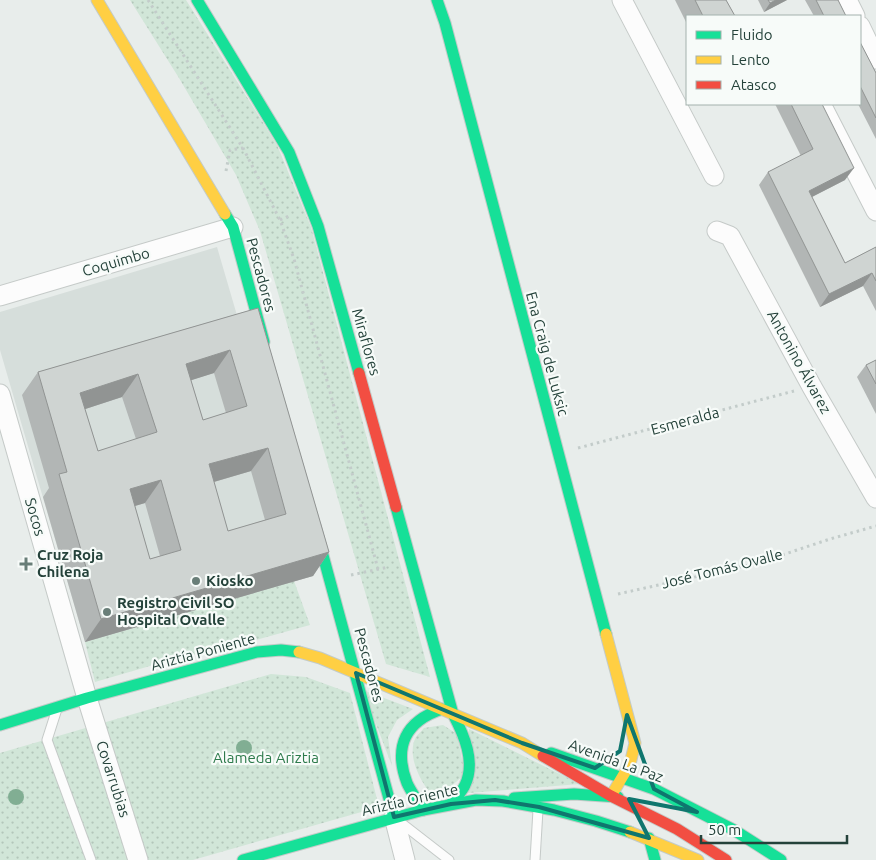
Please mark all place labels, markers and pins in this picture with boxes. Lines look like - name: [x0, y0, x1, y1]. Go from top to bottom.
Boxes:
- place label: Cruz Roja Chilena: [37, 546, 103, 580]
- marker: Cruz Roja Chilena: [19, 557, 33, 571]
- place label: Kiosko: [206, 572, 253, 589]
- marker: Kiosko: [190, 575, 202, 587]
- place label: Registro Civil SO Hospital Ovalle: [117, 594, 235, 628]
- marker: Registro Civil SO Hospital Ovalle: [101, 606, 113, 618]

